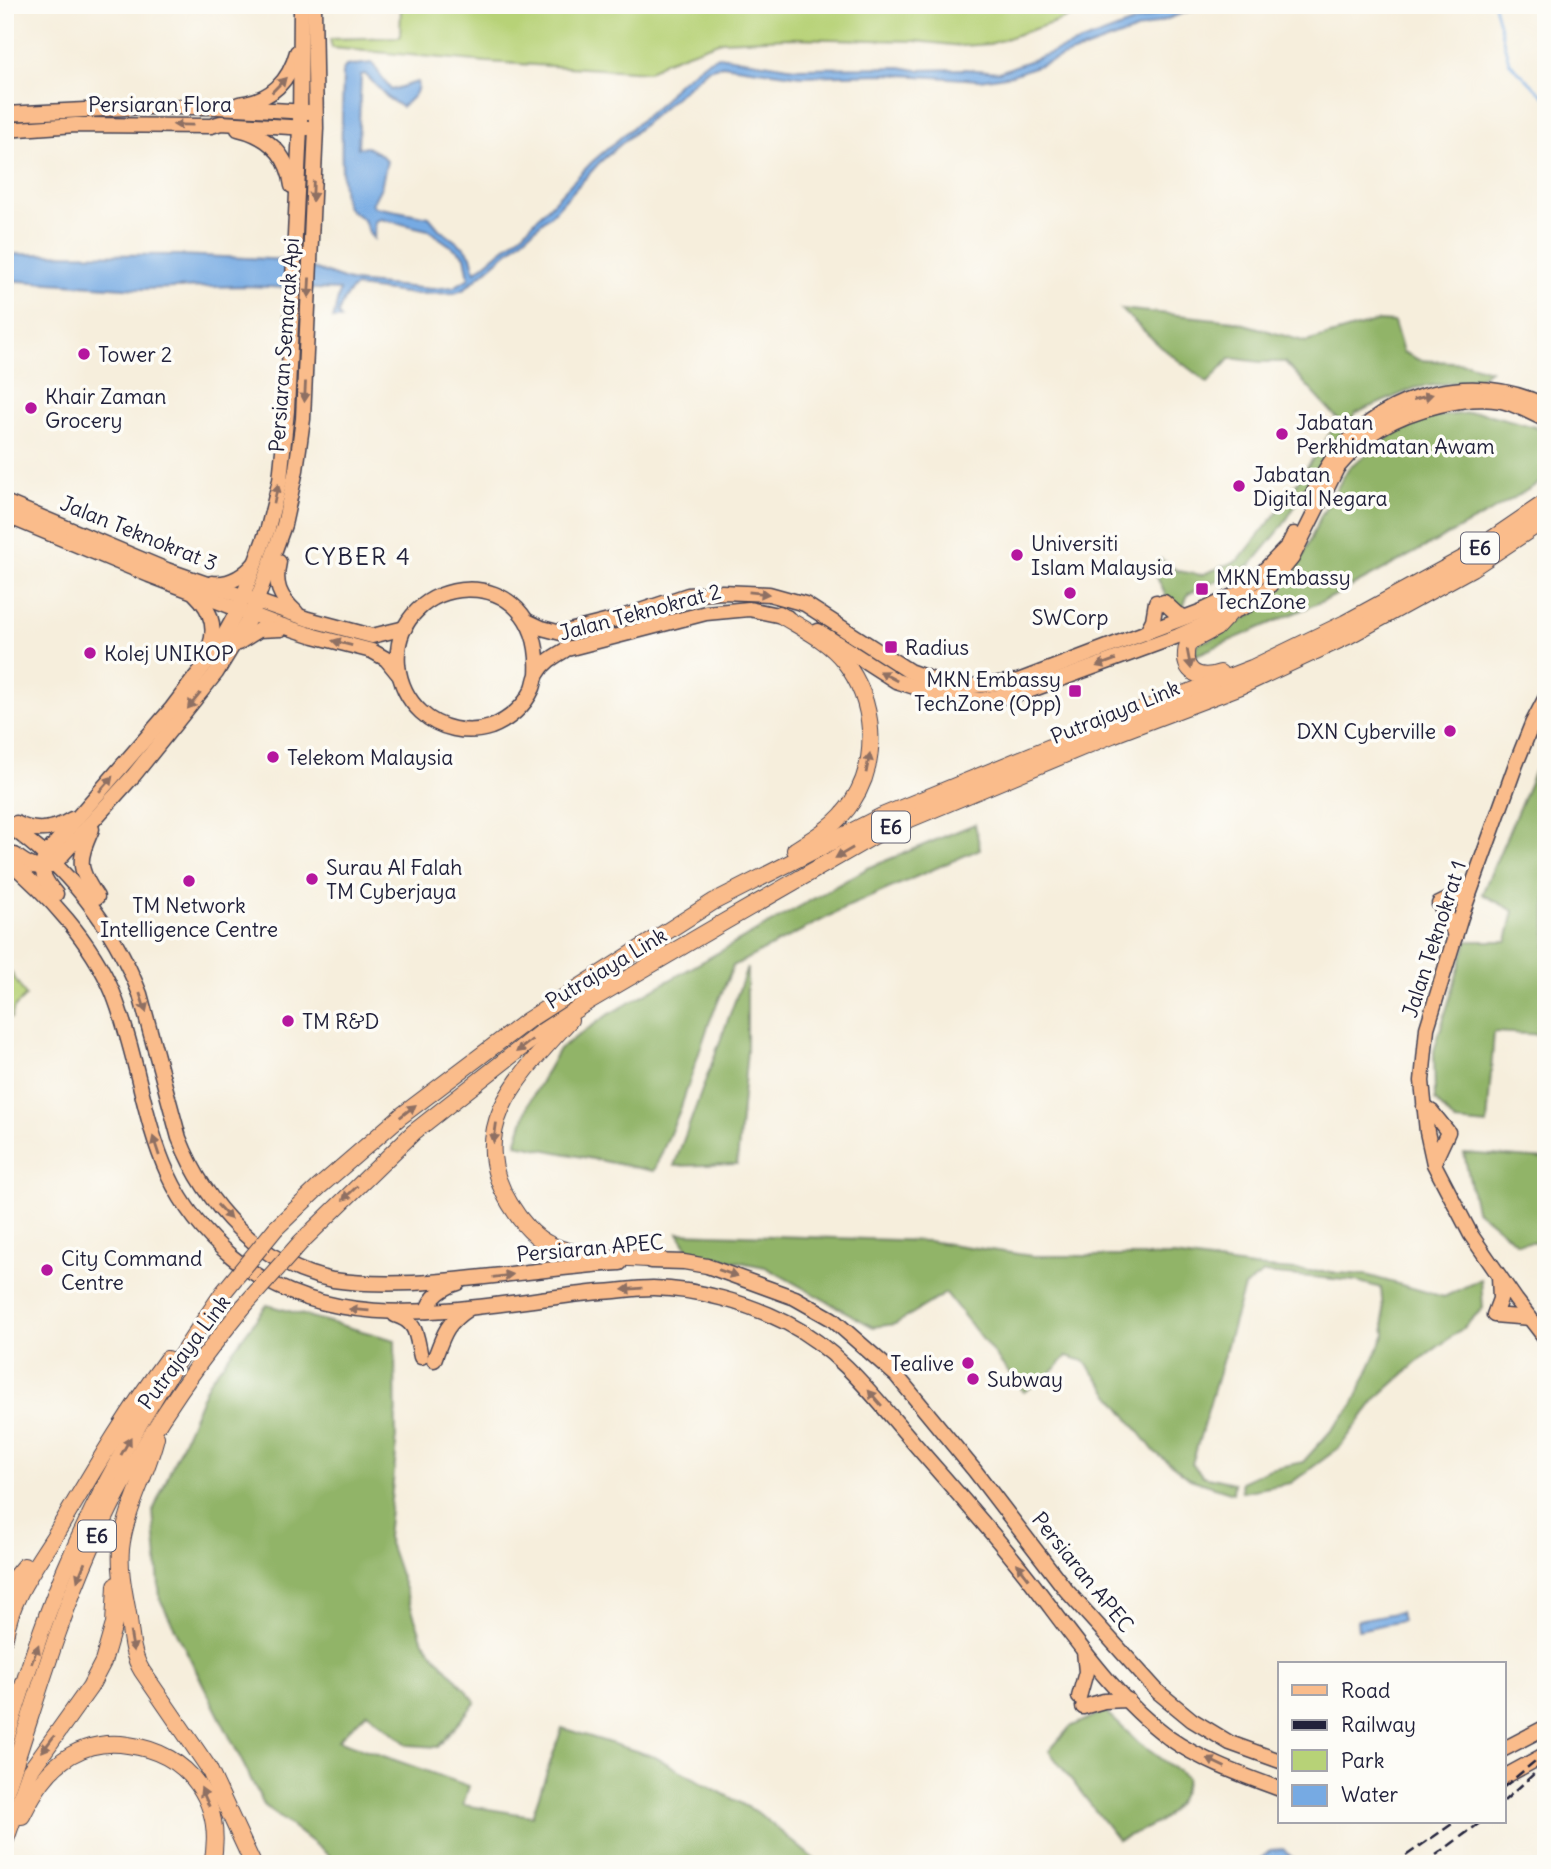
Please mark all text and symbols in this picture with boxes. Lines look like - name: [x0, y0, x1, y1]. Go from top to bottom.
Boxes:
- one-way arrow: [271, 77, 287, 94]
- street label: Persiaran Flora: [88, 91, 232, 118]
- one-way arrow: [172, 120, 194, 131]
- one-way arrow: [308, 180, 319, 202]
- street label: Persiaran Semarak Api: [263, 237, 305, 453]
- one-way arrow: [304, 278, 315, 300]
- place label: Tower 2: [98, 341, 172, 368]
- marker: Tower 2: [76, 346, 92, 362]
- one-way arrow: [299, 381, 310, 403]
- place label: Khair Zaman Grocery: [45, 383, 167, 434]
- one-way arrow: [1412, 391, 1433, 401]
- marker: Khair Zaman Grocery: [23, 400, 39, 416]
- place label: Jabatan Perkhidmatan Awam: [1296, 409, 1495, 460]
- marker: Jabatan Perkhidmatan Awam: [1274, 426, 1290, 442]
- place label: Jabatan Digital Negara: [1253, 461, 1387, 512]
- marker: Jabatan Digital Negara: [1231, 478, 1247, 494]
- one-way arrow: [271, 483, 282, 505]
- street label: Jalan Teknokrat 3: [57, 489, 221, 577]
- place label: Universiti Islam Malaysia: [1031, 530, 1173, 581]
- road number: E6: [1461, 533, 1499, 564]
- district label: CYBER 4: [304, 541, 412, 571]
- marker: Universiti Islam Malaysia: [1009, 547, 1025, 563]
- place label: MKN Embassy TechZone: [1216, 564, 1351, 615]
- street label: Jalan Teknokrat 2: [556, 577, 724, 647]
- marker: MKN Embassy TechZone: [1194, 581, 1210, 597]
- marker: SWCorp: [1062, 585, 1078, 601]
- one-way arrow: [748, 588, 770, 599]
- place label: SWCorp: [1032, 604, 1108, 631]
- place label: Radius: [905, 634, 969, 661]
- one-way arrow: [331, 637, 353, 648]
- marker: Radius: [883, 639, 899, 655]
- place label: Kolej UNIKOP: [104, 640, 234, 667]
- marker: Kolej UNIKOP: [82, 645, 98, 661]
- one-way arrow: [1184, 649, 1195, 671]
- one-way arrow: [1095, 657, 1116, 668]
- place label: MKN Embassy TechZone (Opp): [914, 666, 1061, 717]
- one-way arrow: [879, 670, 898, 682]
- street label: Putrajaya Link: [1047, 674, 1183, 750]
- marker: MKN Embassy TechZone (Opp): [1067, 683, 1083, 699]
- one-way arrow: [187, 692, 202, 710]
- place label: DXN Cyberville: [1296, 718, 1436, 745]
- marker: DXN Cyberville: [1442, 723, 1458, 739]
- place label: Telekom Malaysia: [287, 744, 453, 771]
- marker: Telekom Malaysia: [265, 749, 281, 765]
- one-way arrow: [862, 752, 873, 774]
- one-way arrow: [98, 776, 113, 793]
- road number: E6: [872, 812, 910, 842]
- one-way arrow: [835, 847, 854, 859]
- place label: Surau Al Falah TM Cyberjaya: [326, 854, 462, 905]
- street label: Jalan Teknokrat 1: [1396, 857, 1472, 1021]
- marker: Surau Al Falah TM Cyberjaya: [304, 871, 320, 887]
- marker: TM Network Intelligence Centre: [181, 873, 197, 889]
- place label: TM Network Intelligence Centre: [100, 892, 278, 943]
- street label: Putrajaya Link: [540, 921, 672, 1015]
- one-way arrow: [138, 992, 148, 1013]
- place label: TM R&D: [302, 1008, 379, 1035]
- marker: TM R&D: [280, 1013, 296, 1029]
- one-way arrow: [515, 1038, 533, 1053]
- one-way arrow: [399, 1104, 417, 1118]
- one-way arrow: [489, 1123, 500, 1145]
- one-way arrow: [150, 1135, 161, 1156]
- one-way arrow: [342, 1184, 359, 1201]
- one-way arrow: [215, 1203, 231, 1220]
- street label: Persiaran APEC: [515, 1228, 665, 1268]
- place label: City Command Centre: [61, 1245, 202, 1296]
- marker: City Command Centre: [39, 1262, 55, 1278]
- one-way arrow: [718, 1268, 739, 1279]
- one-way arrow: [492, 1271, 514, 1282]
- one-way arrow: [621, 1284, 643, 1295]
- street label: Putrajaya Link: [132, 1289, 236, 1415]
- one-way arrow: [348, 1304, 370, 1315]
- place label: Tealive: [890, 1350, 954, 1377]
- marker: Tealive: [960, 1355, 976, 1371]
- place label: Subway: [987, 1366, 1063, 1393]
- marker: Subway: [965, 1371, 981, 1387]
- one-way arrow: [868, 1389, 883, 1406]
- one-way arrow: [120, 1437, 132, 1456]
- street label: Persiaran APEC: [1026, 1506, 1140, 1638]
- road number: E6: [78, 1520, 116, 1552]
- one-way arrow: [75, 1562, 87, 1582]
- one-way arrow: [1016, 1562, 1030, 1580]
- one-way arrow: [127, 1631, 138, 1653]
- one-way arrow: [30, 1644, 41, 1665]
- legend: [1278, 1662, 1506, 1824]
- text: Road: [1341, 1677, 1390, 1704]
- text: Railway: [1341, 1711, 1416, 1738]
- one-way arrow: [41, 1735, 55, 1753]
- text: Park: [1341, 1747, 1384, 1774]
- one-way arrow: [1206, 1758, 1226, 1769]
- text: Water: [1341, 1781, 1399, 1808]
- one-way arrow: [199, 1787, 211, 1807]

